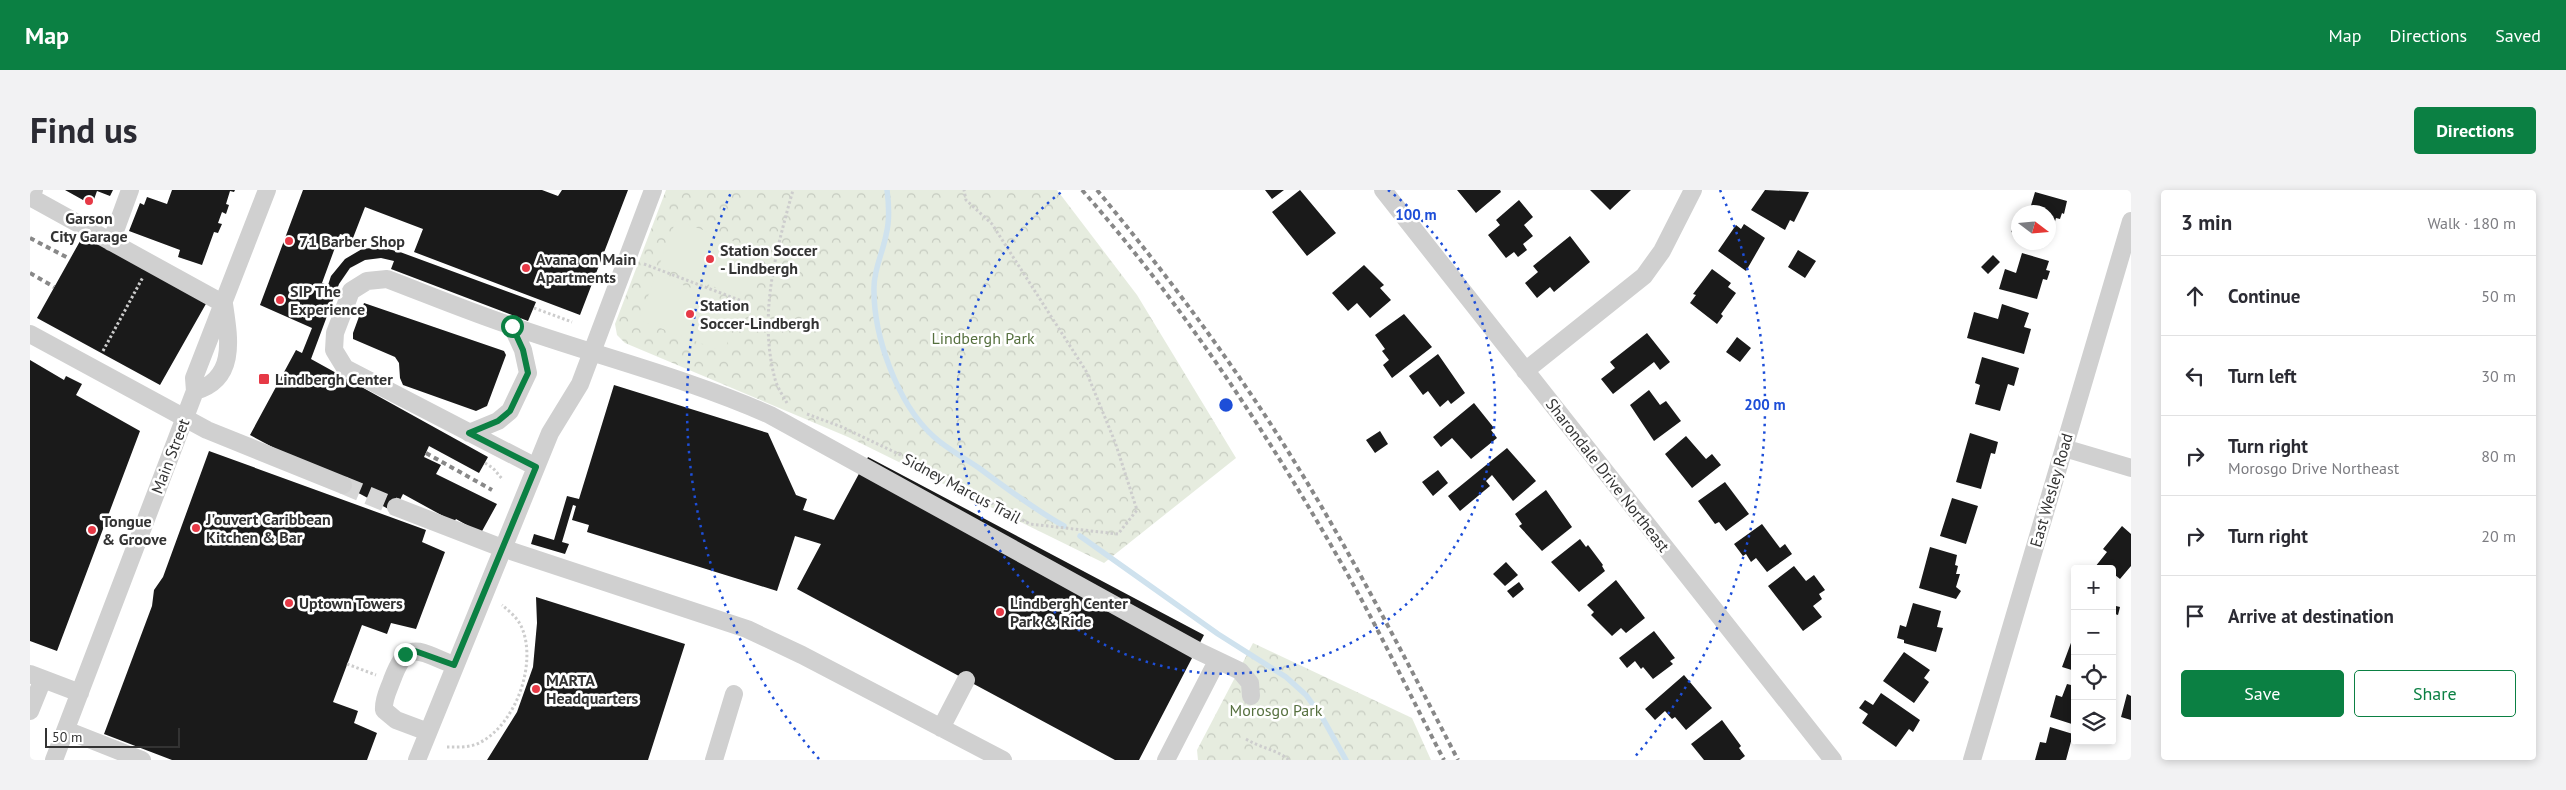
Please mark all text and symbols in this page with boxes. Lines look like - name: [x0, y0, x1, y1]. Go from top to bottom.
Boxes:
- text: Map: [25, 20, 69, 51]
- text: Map: [2329, 24, 2361, 47]
- text: Directions: [2389, 24, 2467, 47]
- text: Saved: [2495, 24, 2541, 47]
- text: Find us: [30, 107, 138, 153]
- button: Directions: [2414, 107, 2536, 154]
- marker: Garson City Garage: [83, 195, 95, 207]
- text: 100 m: [1395, 205, 1437, 224]
- north arrow: [2011, 205, 2056, 250]
- place label: Garson City Garage: [50, 208, 128, 246]
- text: 3 min: [2181, 209, 2232, 236]
- text: Walk · 180 m: [2427, 213, 2516, 233]
- place label: 71 Barber Shop: [299, 231, 405, 251]
- marker: 71 Barber Shop: [283, 235, 295, 247]
- place label: Station Soccer - Lindbergh: [720, 240, 818, 278]
- place label: Avana on Main Apartments: [536, 249, 636, 287]
- marker: Station Soccer - Lindbergh: [704, 253, 716, 265]
- marker: Avana on Main Apartments: [520, 262, 532, 274]
- place label: SIP The Experience: [290, 281, 365, 319]
- icon: ahead: [2181, 282, 2209, 310]
- text: Continue: [2228, 284, 2300, 308]
- text: 50 m: [2481, 286, 2516, 306]
- marker: SIP The Experience: [274, 294, 286, 306]
- place label: Station Soccer-Lindbergh: [700, 295, 819, 333]
- marker: Station Soccer-Lindbergh: [684, 308, 696, 320]
- route start: [501, 315, 524, 338]
- park label: Lindbergh Park: [931, 328, 1035, 348]
- icon: left: [2181, 362, 2209, 390]
- text: Turn left: [2228, 364, 2297, 388]
- text: 30 m: [2481, 366, 2516, 386]
- place label: Lindbergh Center: [275, 369, 393, 389]
- marker: Lindbergh Center: [257, 372, 271, 386]
- street label: Sharondale Drive Northeast: [1542, 394, 1675, 556]
- text: 200 m: [1744, 395, 1786, 414]
- centre of rings: [1217, 396, 1235, 414]
- street label: Main Street: [147, 415, 194, 496]
- street label: East Wesley Road: [2025, 431, 2077, 549]
- text: Turn right: [2228, 434, 2308, 458]
- icon: right: [2181, 442, 2209, 470]
- text: 80 m: [2481, 446, 2516, 466]
- street label: Sidney Marcus Trail: [899, 448, 1025, 528]
- text: Morosgo Drive Northeast: [2228, 458, 2399, 478]
- place label: J'ouvert Caribbean Kitchen & Bar: [205, 509, 331, 547]
- place label: Tongue & Groove: [102, 511, 167, 549]
- marker: J'ouvert Caribbean Kitchen & Bar: [190, 522, 202, 534]
- icon: right: [2181, 522, 2209, 550]
- marker: Tongue & Groove: [86, 524, 98, 536]
- text: Turn right: [2228, 524, 2308, 548]
- text: 20 m: [2481, 526, 2516, 546]
- map controls: [2071, 565, 2116, 745]
- button: +: [2071, 565, 2116, 610]
- place label: Uptown Towers: [299, 593, 403, 613]
- place label: Lindbergh Center Park & Ride: [1010, 593, 1128, 631]
- marker: Uptown Towers: [283, 597, 295, 609]
- icon: arrive: [2181, 602, 2209, 630]
- text: Arrive at destination: [2228, 604, 2394, 628]
- marker: Lindbergh Center Park & Ride: [994, 606, 1006, 618]
- button: −: [2071, 610, 2116, 655]
- route end: [394, 643, 417, 666]
- button: locate: [2071, 655, 2116, 700]
- place label: MARTA Headquarters: [546, 670, 639, 708]
- button: Save: [2181, 670, 2344, 717]
- button: Share: [2354, 670, 2516, 717]
- marker: MARTA Headquarters: [530, 683, 542, 695]
- park label: Morosgo Park: [1230, 700, 1323, 720]
- button: layers: [2071, 700, 2116, 745]
- scale bar: [45, 725, 180, 748]
- text: 50 m: [52, 728, 82, 746]

